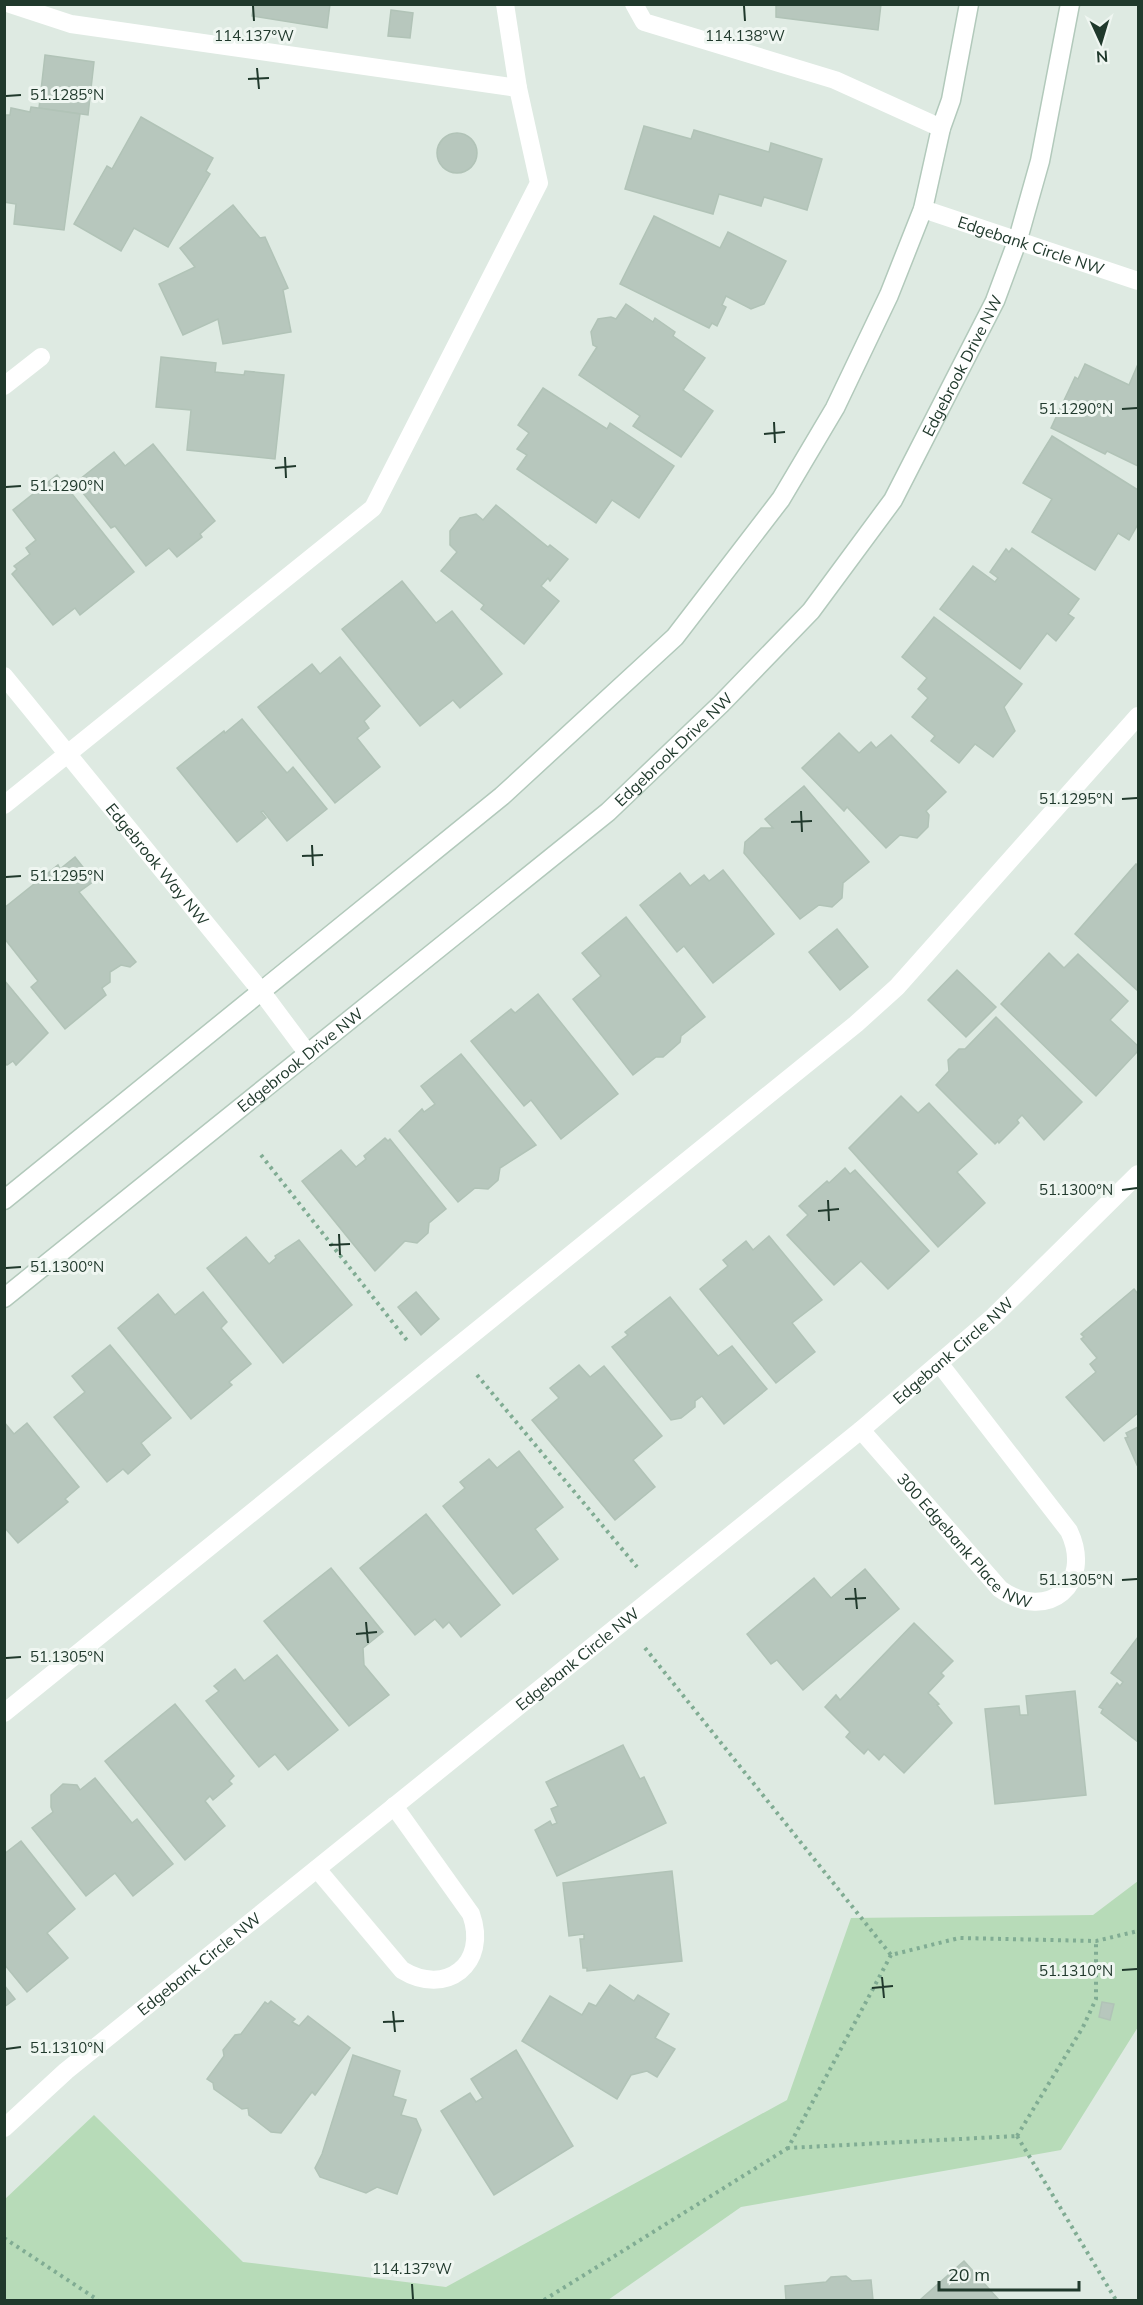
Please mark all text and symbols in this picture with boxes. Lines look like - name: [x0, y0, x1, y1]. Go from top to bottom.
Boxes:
- north arrow: [1071, 12, 1131, 72]
- text: 114.137°W: [214, 26, 294, 45]
- text: 114.138°W: [705, 26, 785, 45]
- text: N: [1095, 47, 1109, 67]
- text: 51.1285°N: [30, 85, 104, 104]
- street label: Edgebank Circle NW: [955, 211, 1107, 279]
- street label: Edgebrook Drive NW: [917, 291, 1006, 440]
- text: 51.1290°N: [1039, 399, 1113, 418]
- text: 51.1290°N: [30, 476, 104, 495]
- street label: Edgebrook Drive NW: [610, 688, 737, 810]
- text: 51.1295°N: [1039, 789, 1113, 808]
- street label: Edgebrook Way NW: [102, 799, 214, 930]
- text: 51.1295°N: [30, 866, 104, 885]
- street label: Edgebrook Drive NW: [233, 1003, 367, 1116]
- text: 51.1300°N: [1039, 1180, 1113, 1199]
- text: 51.1300°N: [30, 1257, 104, 1276]
- street label: Edgebank Circle NW: [889, 1293, 1018, 1408]
- street label: 300 Edgebank Place NW: [893, 1469, 1034, 1612]
- text: 51.1305°N: [1039, 1570, 1113, 1589]
- street label: Edgebank Circle NW: [511, 1603, 643, 1715]
- text: 51.1305°N: [30, 1647, 104, 1666]
- street label: Edgebank Circle NW: [133, 1908, 265, 2020]
- text: 51.1310°N: [1039, 1961, 1113, 1980]
- text: 51.1310°N: [30, 2038, 104, 2057]
- scale bar: [939, 2254, 1078, 2292]
- text: 114.137°W: [372, 2259, 452, 2278]
- text: 20 m: [948, 2263, 990, 2286]

